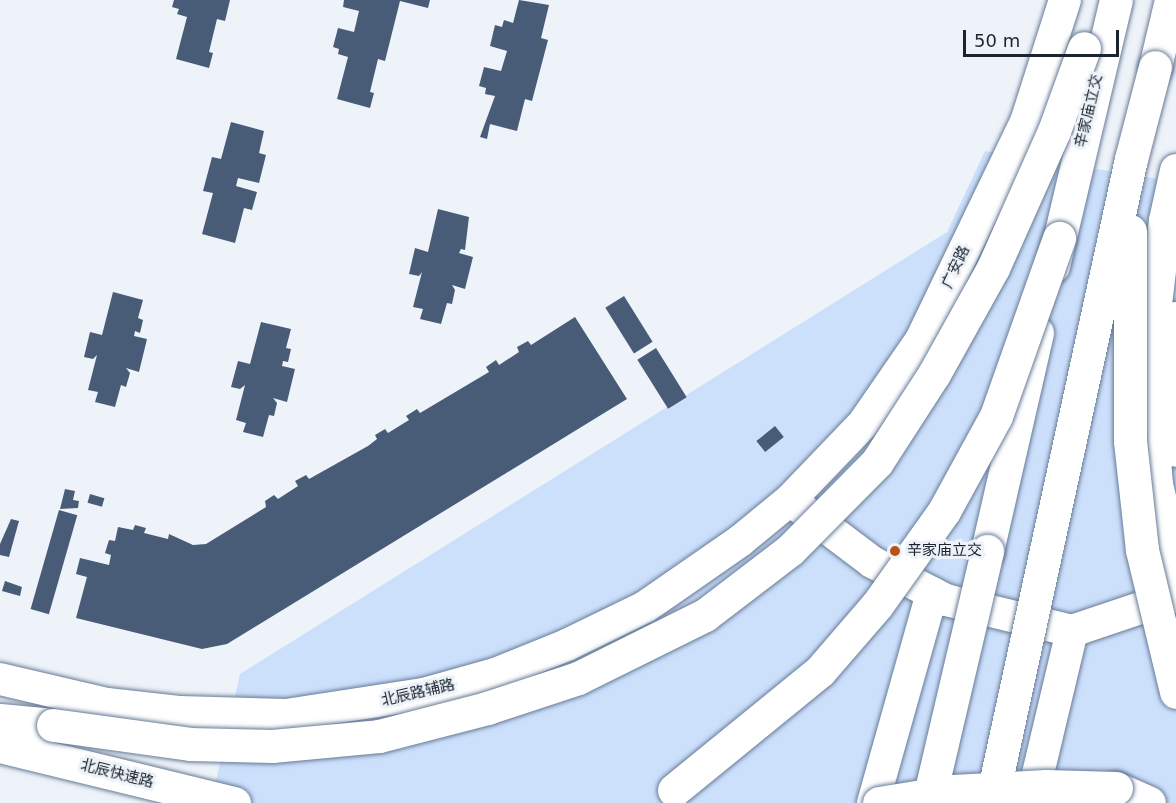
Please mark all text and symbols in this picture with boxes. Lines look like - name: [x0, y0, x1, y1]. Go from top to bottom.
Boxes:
- scale bar: [966, 18, 1122, 56]
- text: 50 m: [974, 30, 1020, 51]
- street label: 辛家庙立交: [1072, 72, 1106, 150]
- street label: 广安路: [938, 243, 974, 291]
- place label: 辛家庙立交: [907, 542, 982, 560]
- marker: 辛家庙立交: [888, 544, 902, 558]
- street label: 北辰路辅路: [379, 676, 457, 710]
- street label: 北辰快速路: [78, 756, 156, 792]

